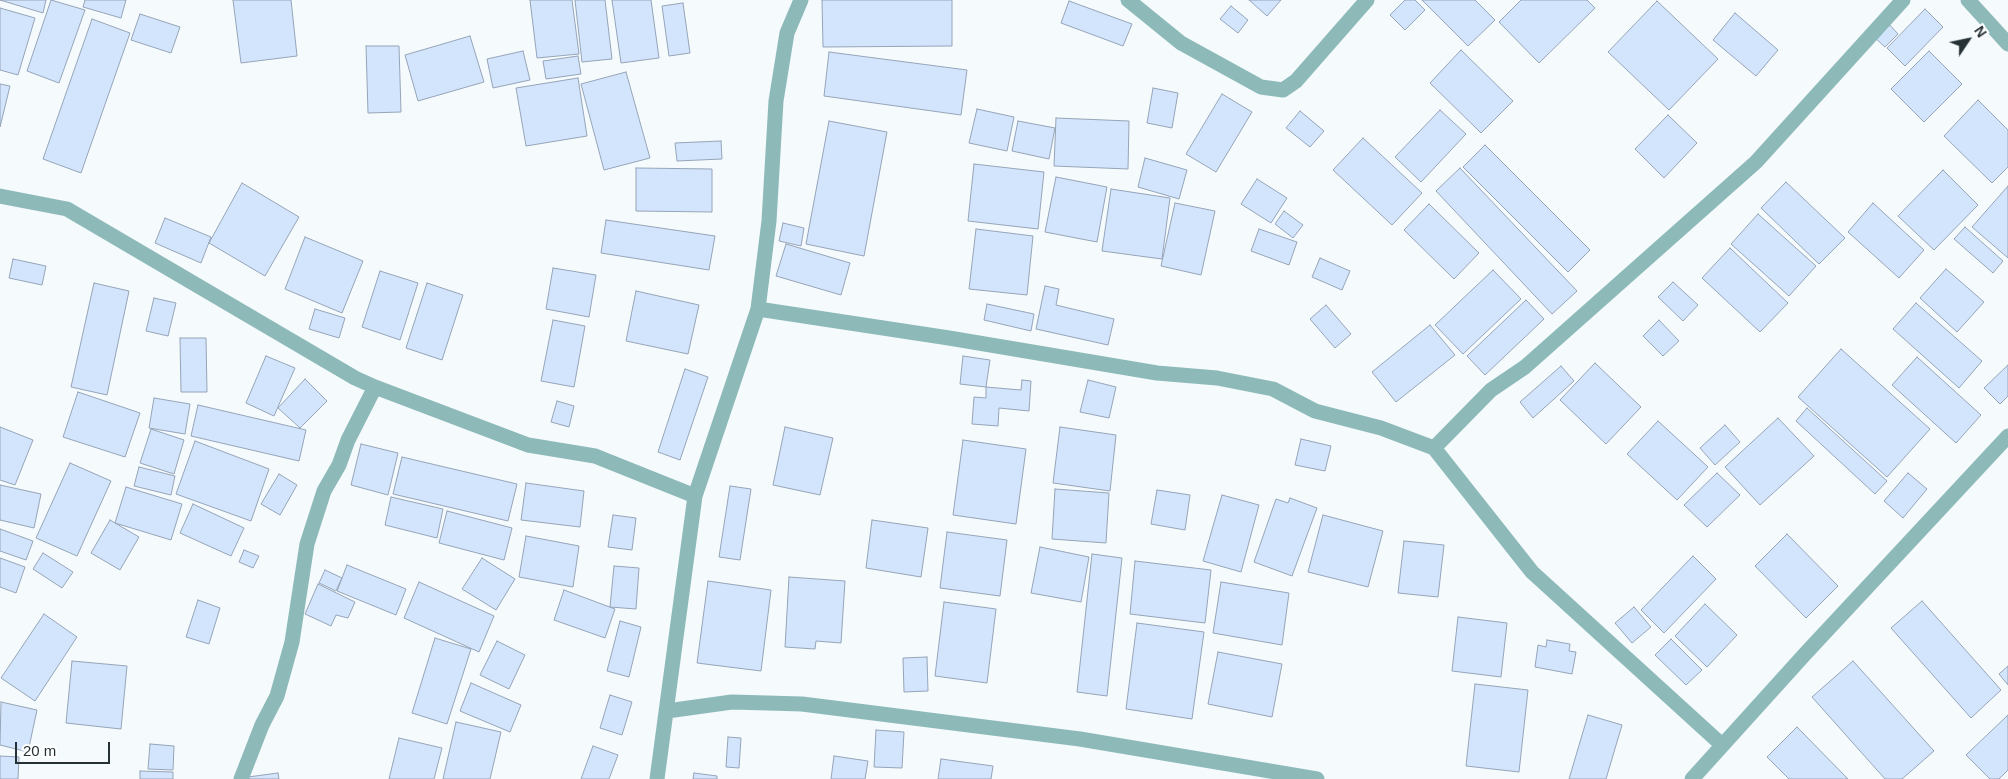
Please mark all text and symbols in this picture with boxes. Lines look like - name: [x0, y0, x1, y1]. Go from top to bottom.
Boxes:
- north arrow: [1943, 15, 1993, 65]
- text: N: [1971, 23, 1990, 40]
- scale bar: [18, 732, 112, 764]
- text: 20 m: [23, 742, 56, 759]

